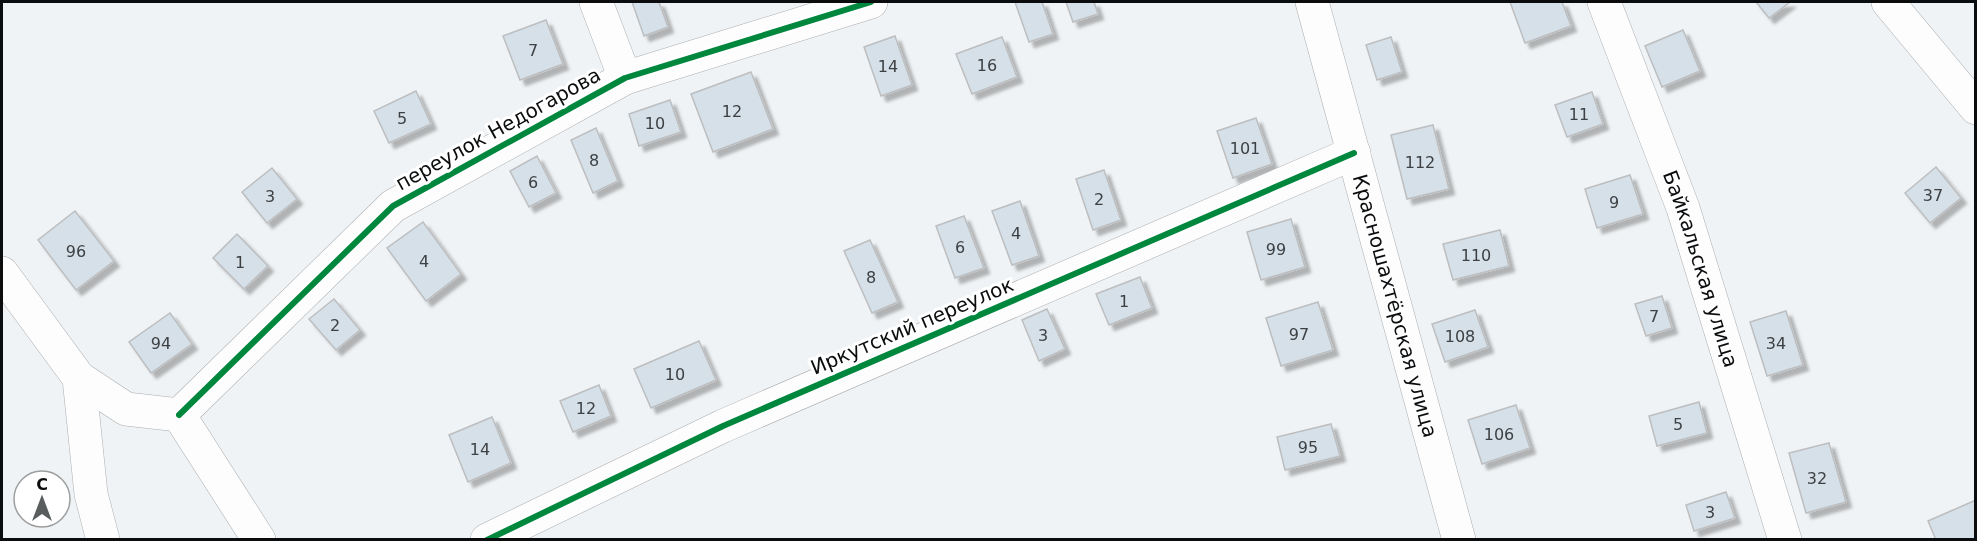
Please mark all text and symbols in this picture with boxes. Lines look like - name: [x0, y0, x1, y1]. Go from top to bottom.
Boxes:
- house number: 7: [528, 41, 538, 60]
- house number: 16: [977, 56, 997, 75]
- house number: 14: [878, 57, 898, 76]
- street label: переулок Недогарова: [391, 63, 605, 195]
- house number: 12: [722, 102, 742, 121]
- house number: 11: [1569, 105, 1589, 124]
- house number: 5: [397, 109, 407, 128]
- house number: 10: [645, 114, 665, 133]
- house number: 101: [1230, 139, 1260, 158]
- house number: 8: [589, 151, 599, 170]
- house number: 112: [1405, 153, 1435, 172]
- street label: Байкальская улица: [1658, 167, 1743, 370]
- street label: Красношахтёрская улица: [1348, 172, 1442, 440]
- house number: 6: [528, 173, 538, 192]
- house number: 37: [1923, 186, 1943, 205]
- house number: 3: [265, 187, 275, 206]
- house number: 2: [1094, 190, 1104, 209]
- house number: 9: [1609, 193, 1619, 212]
- house number: 4: [1011, 224, 1021, 243]
- house number: 6: [955, 238, 965, 257]
- house number: 99: [1266, 240, 1286, 259]
- house number: 96: [66, 242, 86, 261]
- house number: 110: [1461, 246, 1491, 265]
- house number: 4: [419, 252, 429, 271]
- house number: 1: [235, 253, 245, 272]
- house number: 8: [866, 268, 876, 287]
- street label: Иркутский переулок: [807, 272, 1017, 380]
- house number: 1: [1119, 292, 1129, 311]
- house number: 7: [1649, 307, 1659, 326]
- house number: 2: [330, 316, 340, 335]
- house number: 97: [1289, 325, 1309, 344]
- house number: 3: [1038, 326, 1048, 345]
- house number: 108: [1445, 327, 1475, 346]
- house number: 94: [151, 334, 171, 353]
- house number: 34: [1766, 334, 1786, 353]
- house number: 10: [665, 365, 685, 384]
- house number: 12: [576, 399, 596, 418]
- house number: 5: [1673, 415, 1683, 434]
- house number: 106: [1484, 425, 1514, 444]
- house number: 95: [1298, 438, 1318, 457]
- house number: 14: [470, 440, 490, 459]
- north arrow: [12, 469, 72, 529]
- house number: 32: [1807, 469, 1827, 488]
- text: С: [36, 475, 48, 494]
- house number: 3: [1705, 503, 1715, 522]

